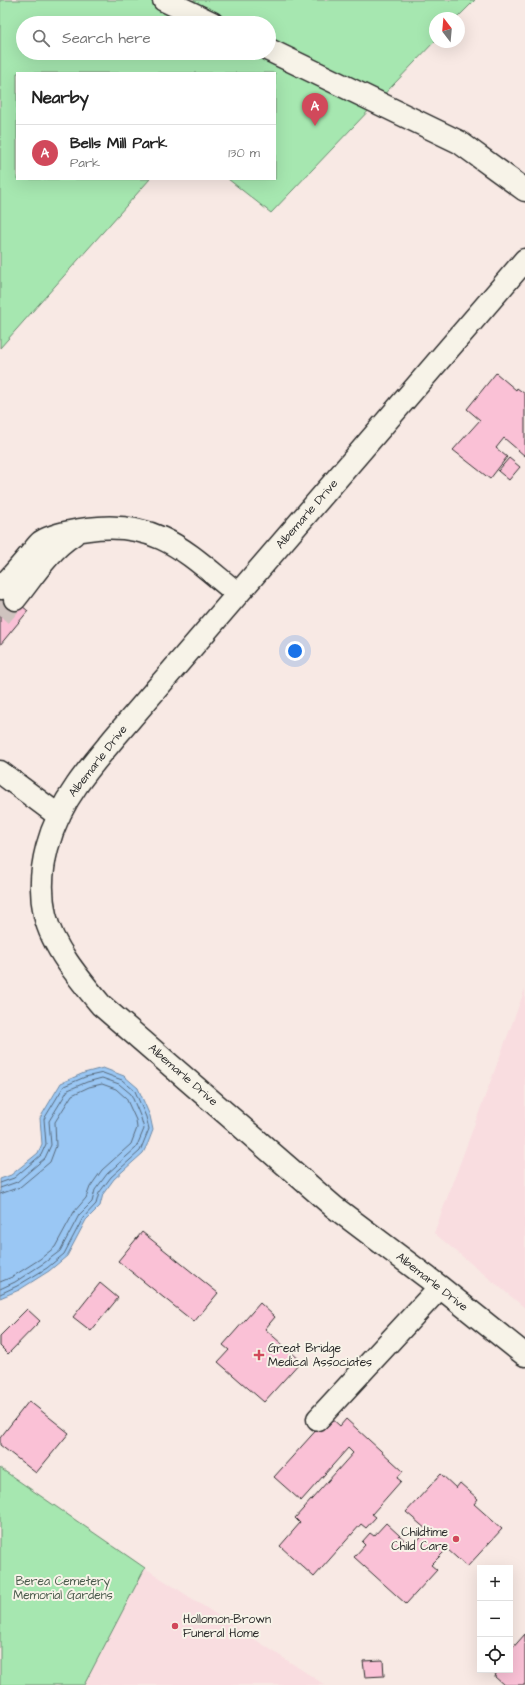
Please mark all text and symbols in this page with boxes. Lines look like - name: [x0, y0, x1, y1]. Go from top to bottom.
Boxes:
- north arrow: [429, 12, 465, 48]
- search box: [16, 16, 276, 60]
- icon: search: [30, 27, 52, 49]
- text: Search here: [62, 28, 151, 49]
- text: Nearby: [32, 86, 89, 110]
- pin: A: [302, 93, 328, 126]
- text: Bells Mill Park: [70, 133, 167, 154]
- text: A: [41, 144, 49, 162]
- text: 130 m: [228, 144, 260, 162]
- text: Park: [70, 154, 100, 172]
- street label: Albemarle Drive: [272, 475, 342, 552]
- your location: [285, 641, 305, 661]
- street label: Albemarle Drive: [65, 721, 132, 801]
- street label: Albemarle Drive: [145, 1040, 222, 1110]
- street label: Albemarle Drive: [392, 1249, 472, 1316]
- place label: Great Bridge Medical Associates: [268, 1340, 372, 1371]
- marker: Great Bridge Medical Associates: [253, 1349, 265, 1361]
- place label: Childtime Child Care: [391, 1524, 449, 1555]
- marker: Childtime Child Care: [451, 1534, 461, 1544]
- map controls: [477, 1565, 513, 1673]
- button: +: [477, 1565, 513, 1601]
- park label: Berea Cemetery Memorial Gardens: [13, 1573, 113, 1604]
- button: −: [477, 1601, 513, 1637]
- place label: Hollomon-Brown Funeral Home: [183, 1611, 271, 1642]
- marker: Hollomon-Brown Funeral Home: [170, 1621, 180, 1631]
- button: locate: [477, 1637, 513, 1673]

